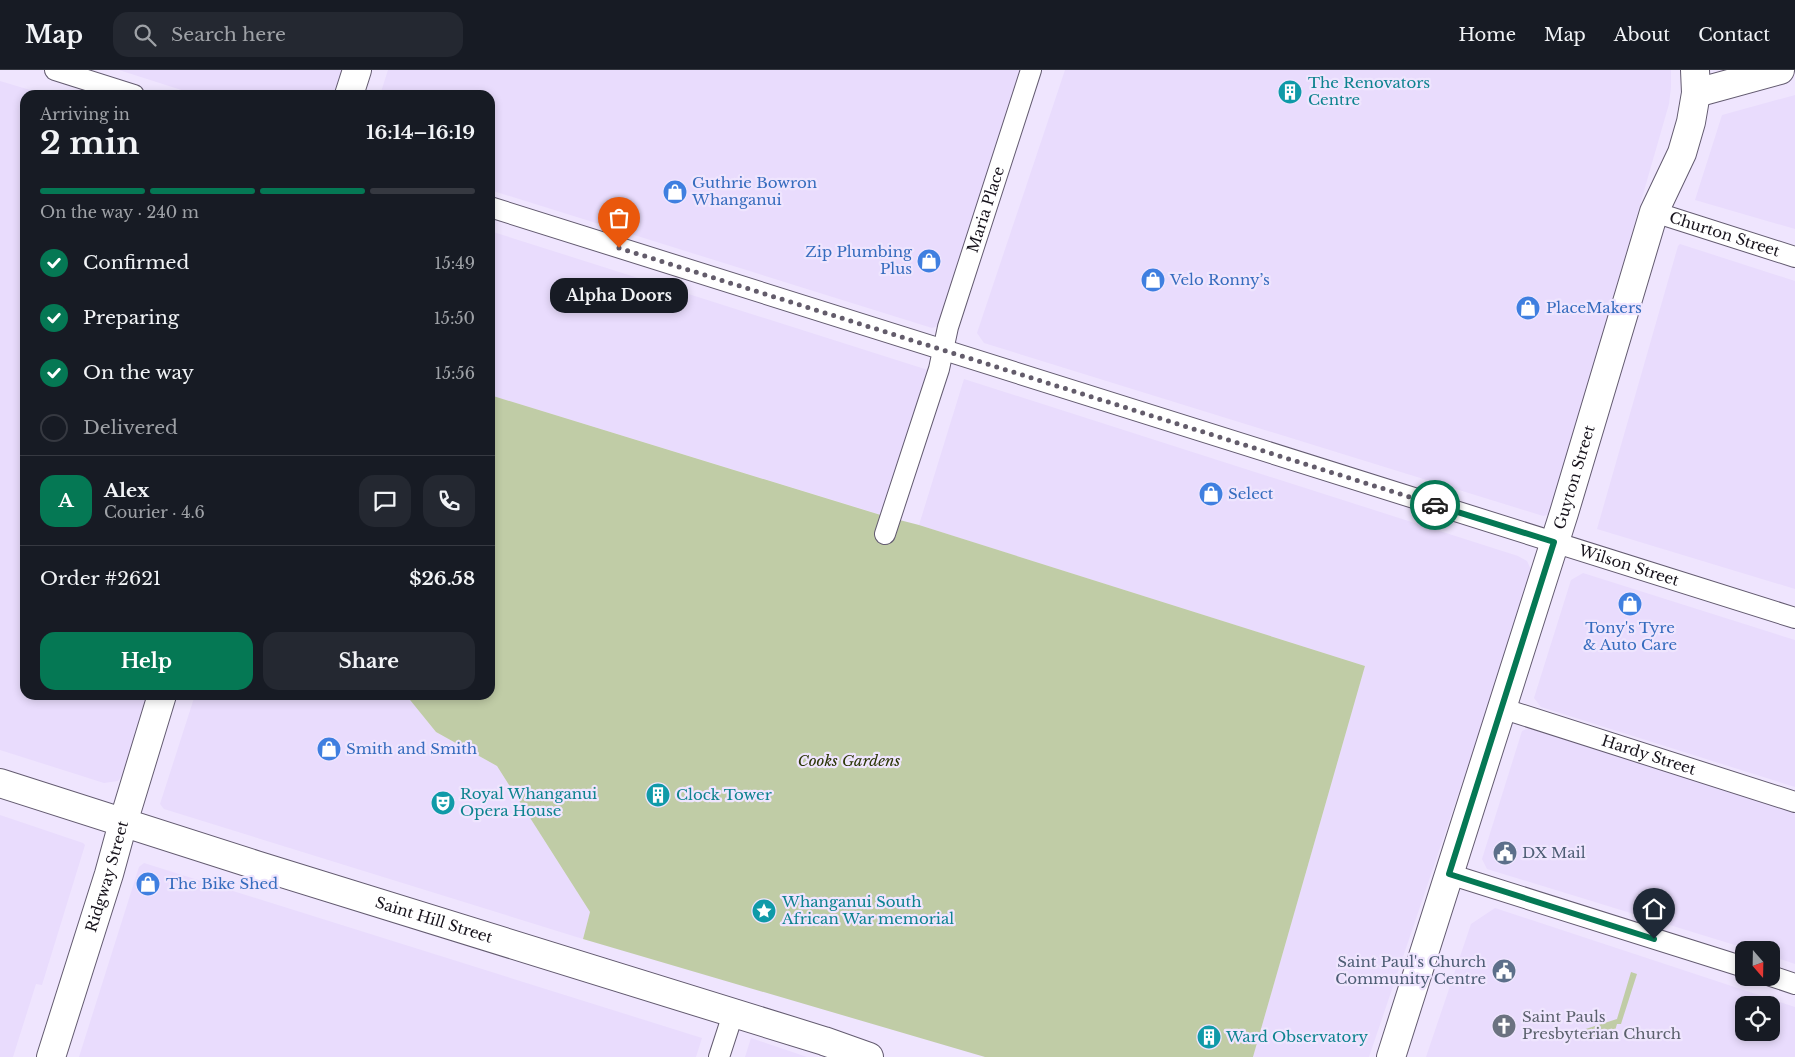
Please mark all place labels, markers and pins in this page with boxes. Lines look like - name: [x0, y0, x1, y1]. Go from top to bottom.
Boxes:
- place label: The Renovators Centre: [1308, 73, 1430, 109]
- building icon: The Renovators Centre: [1277, 79, 1303, 105]
- place label: Guthrie Bowron Whanganui: [691, 173, 817, 209]
- shop icon: Guthrie Bowron Whanganui: [662, 179, 688, 205]
- pin: [598, 197, 640, 248]
- place label: Zip Plumbing Plus: [805, 242, 913, 278]
- shop icon: Zip Plumbing Plus: [916, 248, 942, 274]
- shop icon: Velo Ronny’s: [1140, 267, 1166, 293]
- place label: Velo Ronny’s: [1169, 270, 1270, 289]
- callout: Alpha Doors: [550, 278, 688, 313]
- shop icon: PlaceMakers: [1515, 295, 1541, 321]
- place label: PlaceMakers: [1546, 298, 1642, 317]
- shop icon: Select: [1198, 481, 1224, 507]
- place label: Select: [1228, 484, 1274, 503]
- shop icon: Tony's Tyre & Auto Care: [1617, 591, 1643, 617]
- place label: Tony's Tyre & Auto Care: [1583, 618, 1677, 654]
- shop icon: Smith and Smith: [316, 736, 342, 762]
- place label: Smith and Smith: [346, 739, 477, 758]
- building icon: Clock Tower: [645, 782, 671, 808]
- place label: Royal Whanganui Opera House: [460, 784, 597, 820]
- place label: Clock Tower: [676, 785, 773, 804]
- theatre icon: Royal Whanganui Opera House: [430, 790, 456, 816]
- public building icon: DX Mail: [1492, 840, 1518, 866]
- place label: DX Mail: [1522, 843, 1586, 862]
- shop icon: The Bike Shed: [135, 871, 161, 897]
- place label: The Bike Shed: [166, 874, 278, 893]
- pin: [1633, 888, 1675, 939]
- place label: Whanganui South African War memorial: [781, 892, 954, 928]
- place icon: Whanganui South African War memorial: [751, 898, 777, 924]
- place label: Saint Paul's Church Community Centre: [1335, 952, 1486, 988]
- public building icon: Saint Paul's Church Community Centre: [1491, 958, 1517, 984]
- place label: Saint Pauls Presbyterian Church: [1522, 1007, 1681, 1043]
- church icon: Saint Pauls Presbyterian Church: [1491, 1013, 1517, 1039]
- building icon: Ward Observatory: [1196, 1024, 1222, 1050]
- place label: Ward Observatory: [1225, 1027, 1369, 1046]

